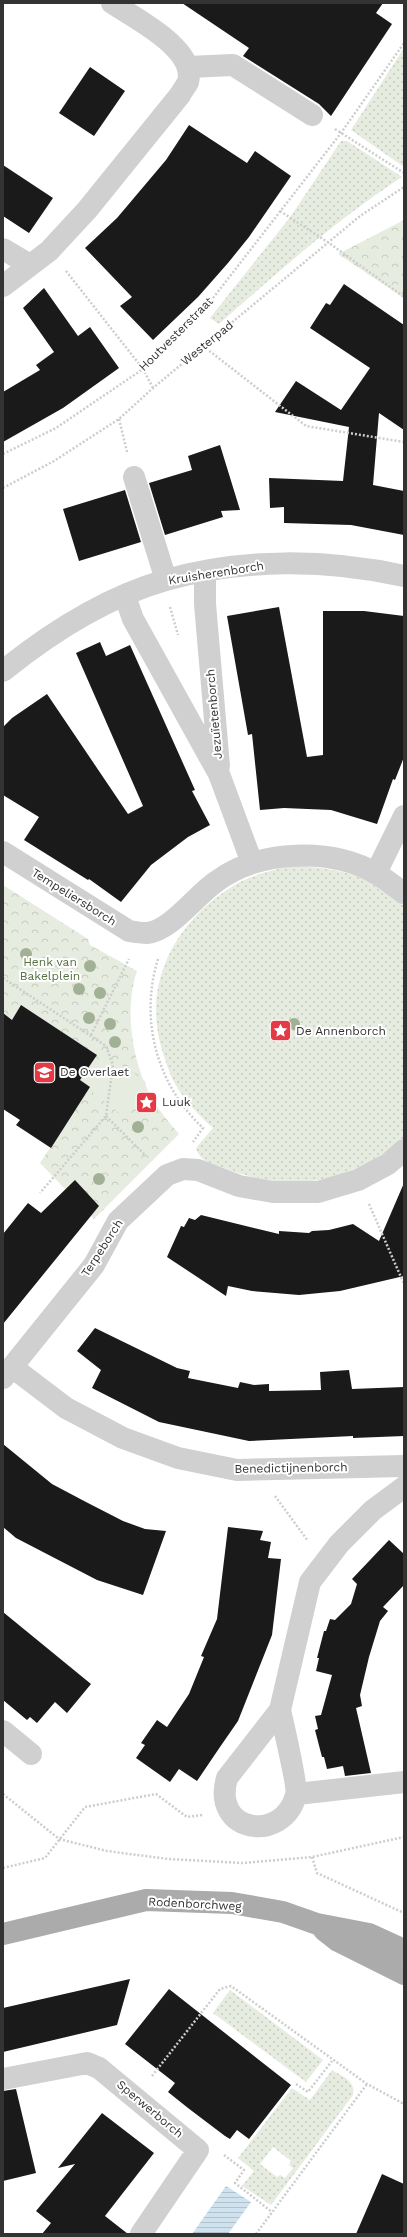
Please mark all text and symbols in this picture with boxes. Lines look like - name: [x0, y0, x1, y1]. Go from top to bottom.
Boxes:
- street label: Houtvesterstraat: [136, 294, 216, 374]
- street label: Westerpad: [178, 318, 236, 368]
- street label: Kruisherenborch: [167, 559, 265, 587]
- street label: Jezuïetenborch: [203, 668, 225, 760]
- street label: Tempeliersborch: [29, 865, 119, 929]
- park label: Henk van Bakelplein: [20, 955, 80, 983]
- place icon: De Annenborch: [268, 1018, 294, 1044]
- place label: De Annenborch: [296, 1024, 386, 1038]
- school or university icon: De Overlaet: [31, 1059, 57, 1085]
- place label: De Overlaet: [60, 1065, 129, 1079]
- place icon: Luuk: [133, 1089, 159, 1115]
- place label: Luuk: [162, 1095, 191, 1109]
- street label: Terpeborch: [78, 1217, 126, 1279]
- street label: Benedictijnenborch: [234, 1460, 348, 1476]
- street label: Rodenborchweg: [148, 1895, 243, 1913]
- street label: Sperwerborch: [114, 2077, 186, 2141]

